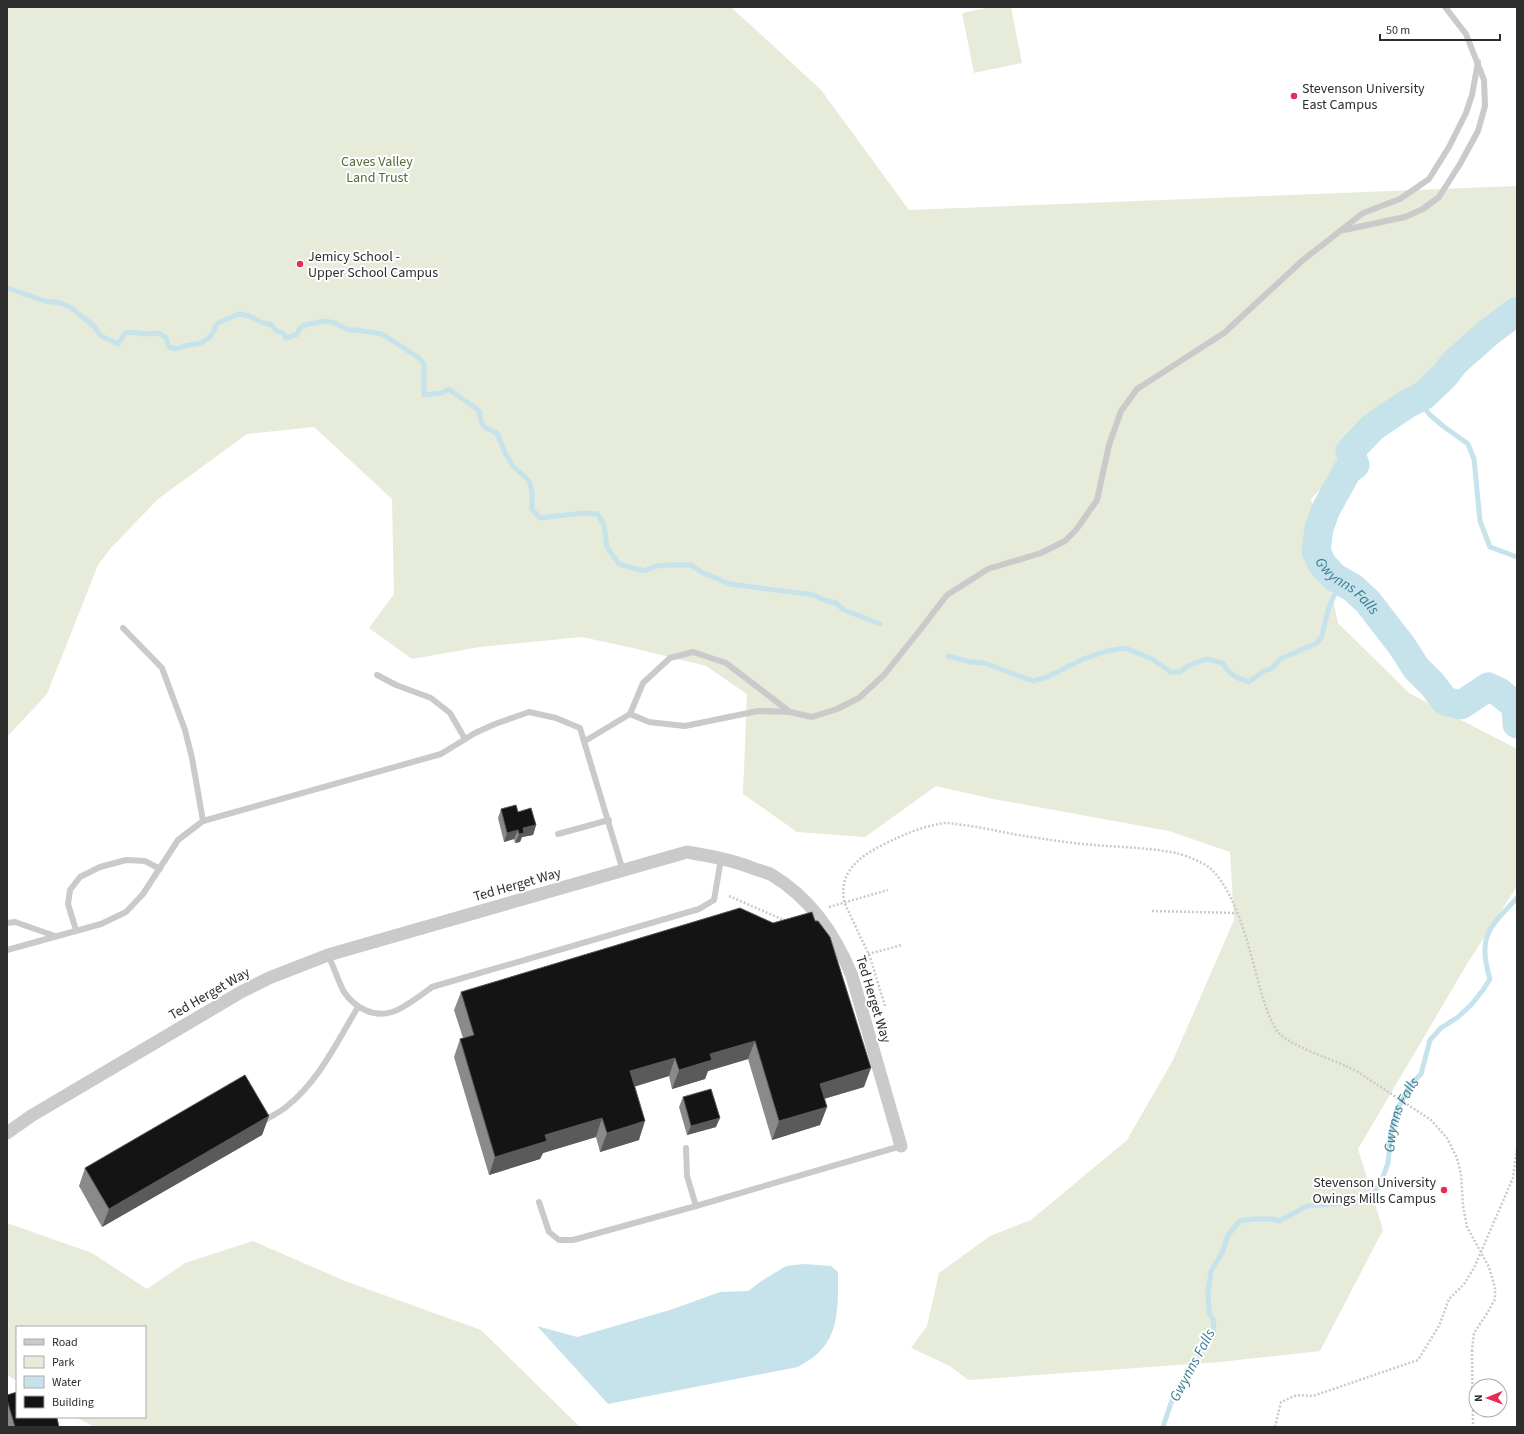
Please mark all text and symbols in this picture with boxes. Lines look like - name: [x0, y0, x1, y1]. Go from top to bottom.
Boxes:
- scale bar: [1380, 16, 1500, 42]
- text: 50 m: [1386, 22, 1410, 39]
- place label: Stevenson University East Campus: [1302, 79, 1425, 115]
- marker: Stevenson University East Campus: [1289, 91, 1299, 101]
- park label: Caves Valley Land Trust: [341, 152, 413, 188]
- place label: Jemicy School - Upper School Campus: [308, 247, 438, 283]
- marker: Jemicy School - Upper School Campus: [295, 259, 305, 269]
- water label: Gwynns Falls: [1309, 554, 1384, 619]
- street label: Ted Herget Way: [471, 863, 564, 907]
- street label: Ted Herget Way: [850, 953, 896, 1046]
- street label: Ted Herget Way: [165, 962, 254, 1025]
- water label: Gwynns Falls: [1379, 1072, 1424, 1153]
- place label: Stevenson University Owings Mills Campus: [1312, 1173, 1436, 1209]
- marker: Stevenson University Owings Mills Campus: [1439, 1185, 1449, 1195]
- water label: Gwynns Falls: [1165, 1325, 1220, 1405]
- legend: [16, 1326, 146, 1418]
- text: Road: [52, 1334, 78, 1351]
- text: Park: [52, 1354, 74, 1371]
- text: Water: [52, 1374, 82, 1391]
- north arrow: [1468, 1378, 1508, 1418]
- text: Building: [52, 1394, 94, 1411]
- text: N: [1471, 1394, 1486, 1402]

